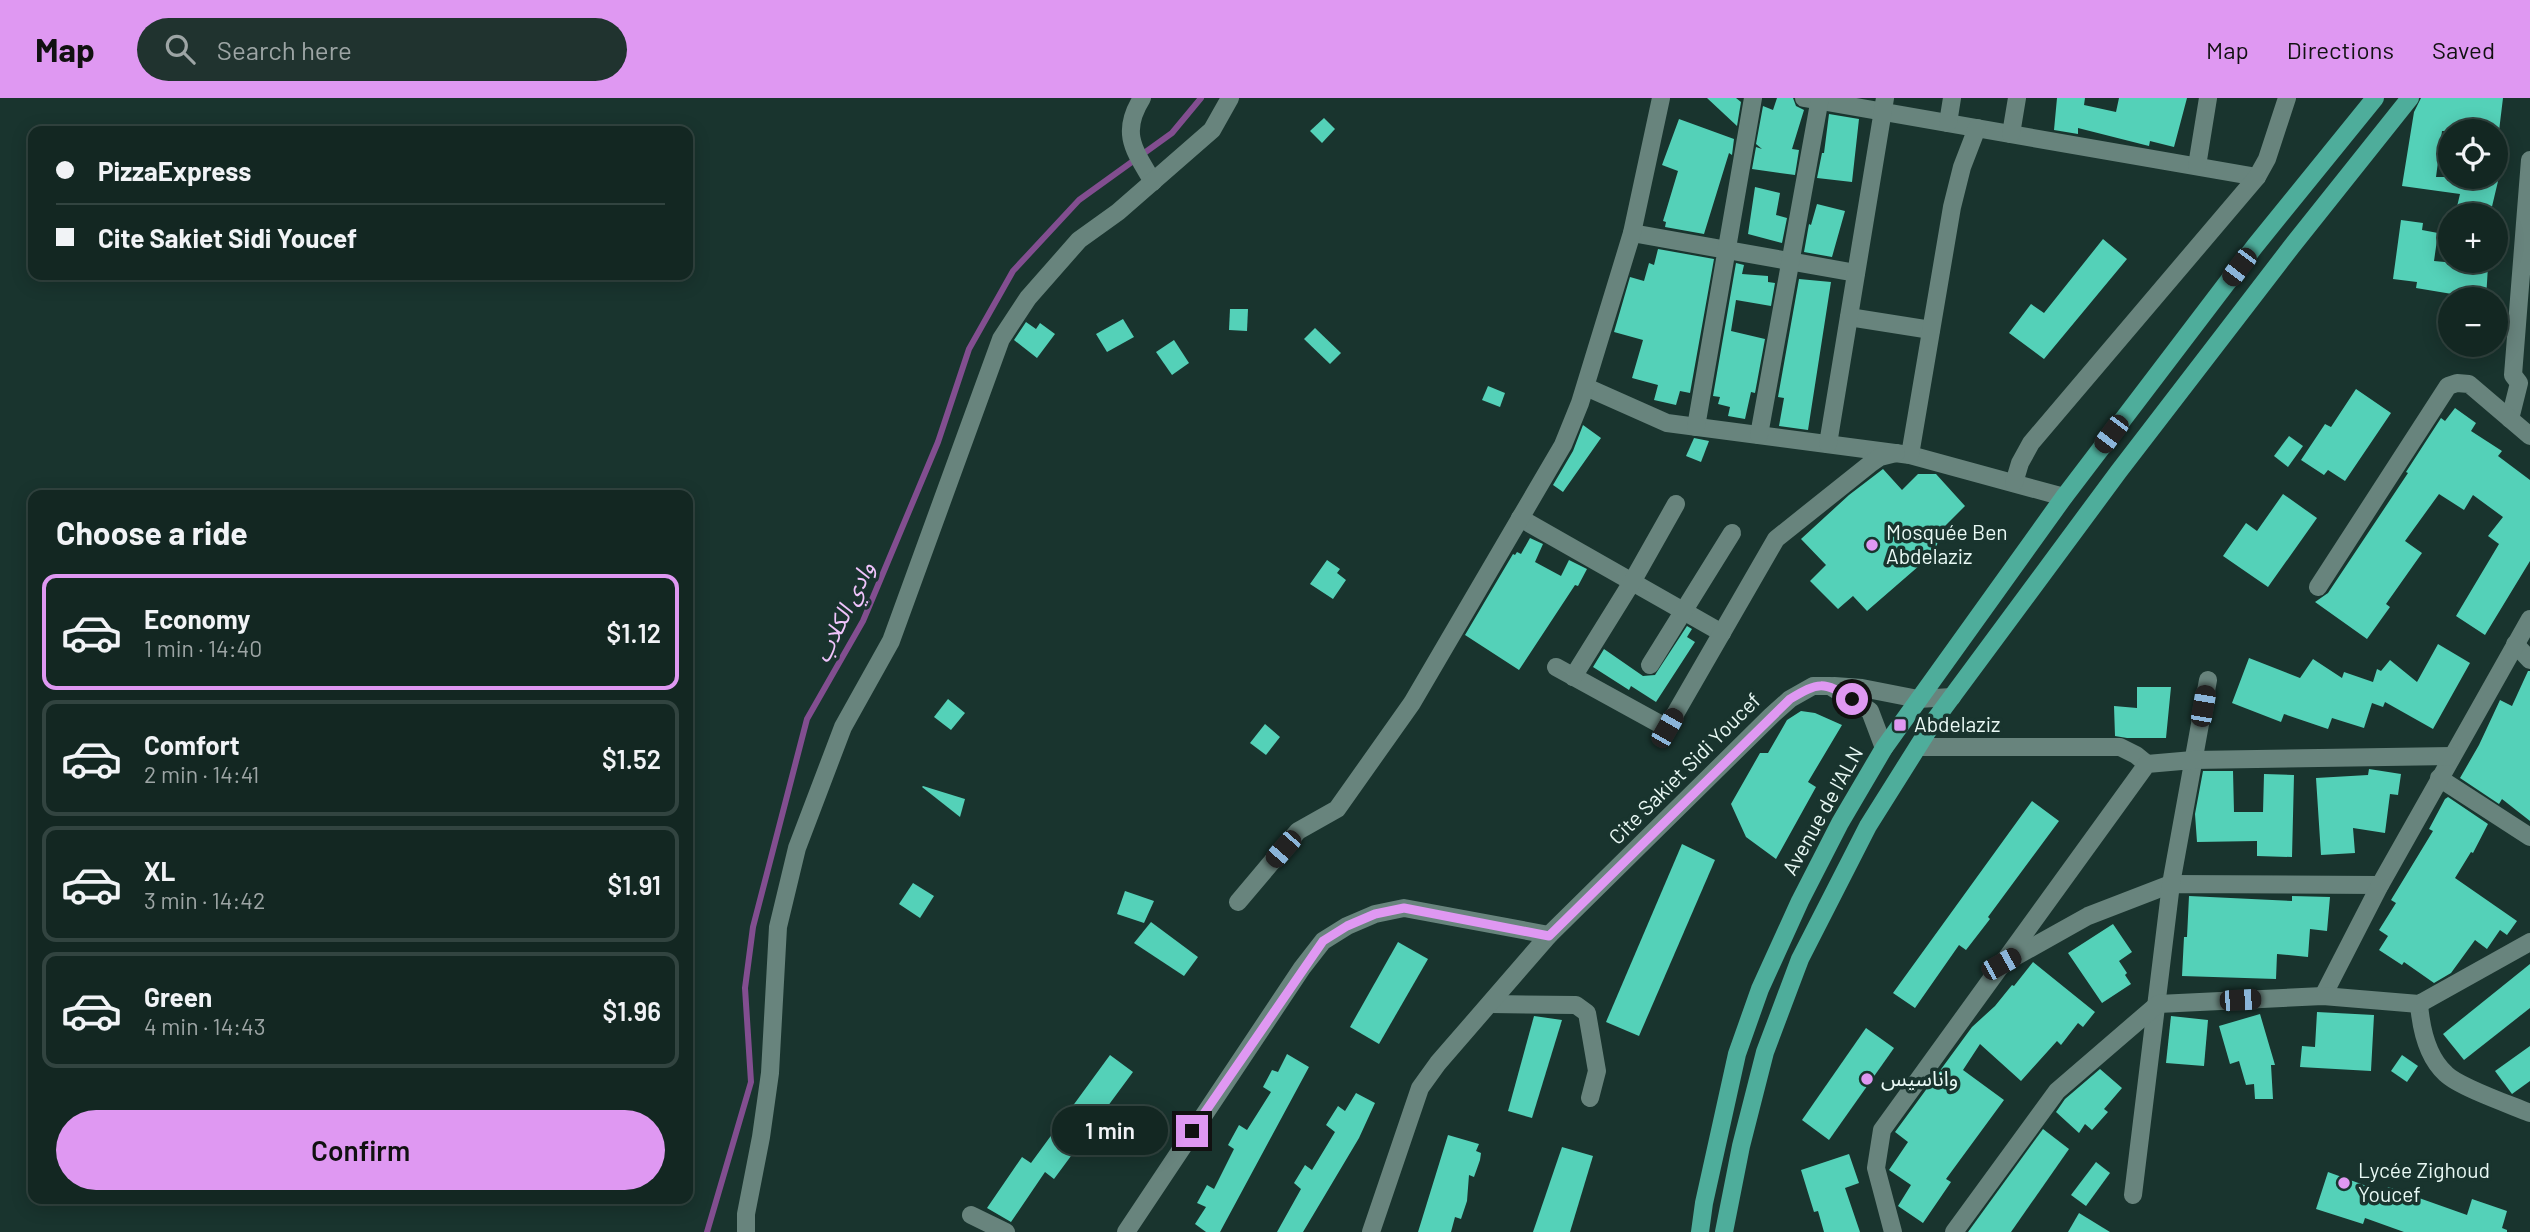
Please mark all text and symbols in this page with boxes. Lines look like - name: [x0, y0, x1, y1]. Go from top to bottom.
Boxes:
- search box: [137, 18, 627, 81]
- text: Map: [35, 29, 95, 69]
- icon: search: [161, 30, 199, 68]
- text: Search here: [217, 34, 352, 65]
- text: Map: [2206, 35, 2249, 64]
- text: Directions: [2287, 35, 2394, 64]
- text: Saved: [2432, 35, 2495, 64]
- map controls: [2438, 119, 2508, 357]
- button: locate: [2438, 119, 2508, 189]
- text: PizzaExpress: [98, 155, 251, 186]
- button: +: [2438, 203, 2508, 273]
- text: Cite Sakiet Sidi Youcef: [98, 222, 357, 253]
- car: [2218, 244, 2261, 290]
- button: −: [2438, 287, 2508, 357]
- car: [2090, 411, 2133, 457]
- text: Choose a ride: [56, 513, 248, 551]
- place label: Mosquée Ben Abdelaziz: [1886, 519, 2008, 568]
- marker: Mosquée Ben Abdelaziz: [1864, 537, 1880, 553]
- water label: وادي الكلاب: [807, 557, 884, 669]
- icon: car: [60, 601, 123, 664]
- text: Economy: [144, 603, 250, 634]
- text: $1.12: [606, 617, 661, 648]
- text: 1 min · 14:40: [144, 634, 262, 662]
- route start: [1836, 683, 1868, 715]
- car: [2190, 683, 2217, 729]
- street label: Cite Sakiet Sidi Youcef: [1603, 687, 1765, 849]
- car: [1648, 705, 1687, 751]
- place label: Abdelaziz: [1914, 711, 2000, 736]
- marker: Abdelaziz: [1892, 717, 1908, 733]
- icon: car: [60, 727, 123, 790]
- text: Comfort: [144, 729, 240, 760]
- street label: Avenue de l'ALN: [1776, 742, 1867, 879]
- text: $1.52: [602, 743, 661, 774]
- text: 2 min · 14:41: [144, 760, 259, 788]
- car: [1262, 826, 1305, 872]
- icon: car: [60, 853, 123, 916]
- text: XL: [144, 855, 175, 886]
- text: $1.91: [608, 869, 661, 900]
- text: 3 min · 14:42: [144, 886, 265, 914]
- car: [1978, 945, 2025, 983]
- icon: car: [60, 979, 123, 1042]
- text: Green: [144, 981, 212, 1012]
- car: [2219, 988, 2262, 1012]
- text: $1.96: [603, 995, 661, 1026]
- text: 4 min · 14:43: [144, 1012, 266, 1040]
- place label: واناسيس: [1881, 1065, 1958, 1091]
- marker: واناسيس: [1859, 1071, 1875, 1087]
- callout: 1 min: [1052, 1107, 1168, 1156]
- button: Confirm: [56, 1110, 665, 1190]
- route end: [1176, 1115, 1208, 1147]
- text: 1 min: [1085, 1116, 1135, 1144]
- place label: Lycée Zighoud Youcef: [2358, 1157, 2490, 1206]
- marker: Lycée Zighoud Youcef: [2336, 1175, 2352, 1191]

